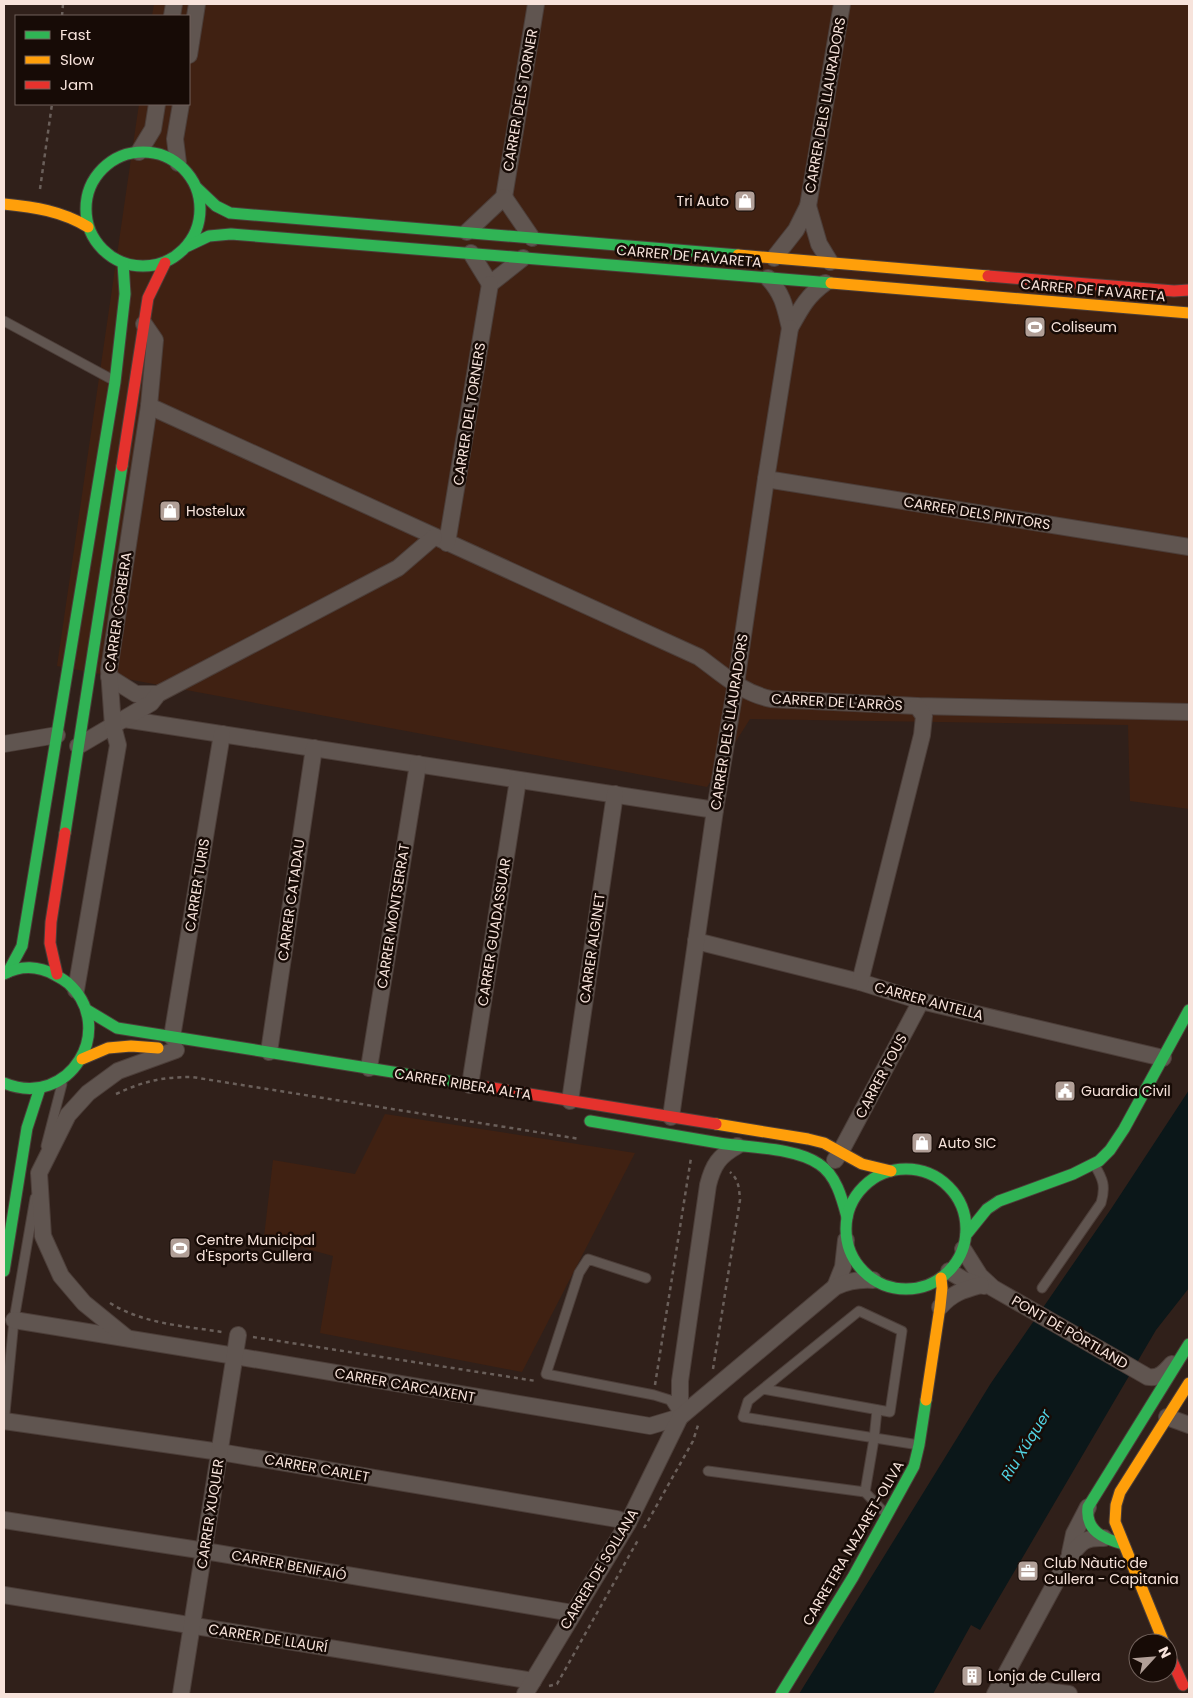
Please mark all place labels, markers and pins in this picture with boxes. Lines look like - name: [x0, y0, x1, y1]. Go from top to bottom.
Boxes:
- shop icon: Tri Auto: [733, 189, 757, 213]
- place label: Tri Auto: [677, 191, 729, 211]
- sports icon: Coliseum: [1023, 315, 1047, 339]
- place label: Coliseum: [1051, 317, 1117, 337]
- shop icon: Hostelux: [158, 499, 182, 523]
- place label: Hostelux: [186, 501, 245, 521]
- public building icon: Guardia Civil: [1053, 1079, 1077, 1103]
- place label: Guardia Civil: [1081, 1081, 1171, 1101]
- shop icon: Auto SIC: [910, 1131, 934, 1155]
- place label: Auto SIC: [938, 1133, 997, 1153]
- place label: Centre Municipal d'Esports Cullera: [196, 1230, 315, 1266]
- sports icon: Centre Municipal d'Esports Cullera: [168, 1236, 192, 1260]
- place label: Club Nàutic de Cullera - Capitania: [1044, 1553, 1179, 1589]
- office icon: Club Nàutic de Cullera - Capitania: [1016, 1559, 1040, 1583]
- building icon: Lonja de Cullera: [960, 1664, 984, 1688]
- place label: Lonja de Cullera: [988, 1666, 1101, 1686]

